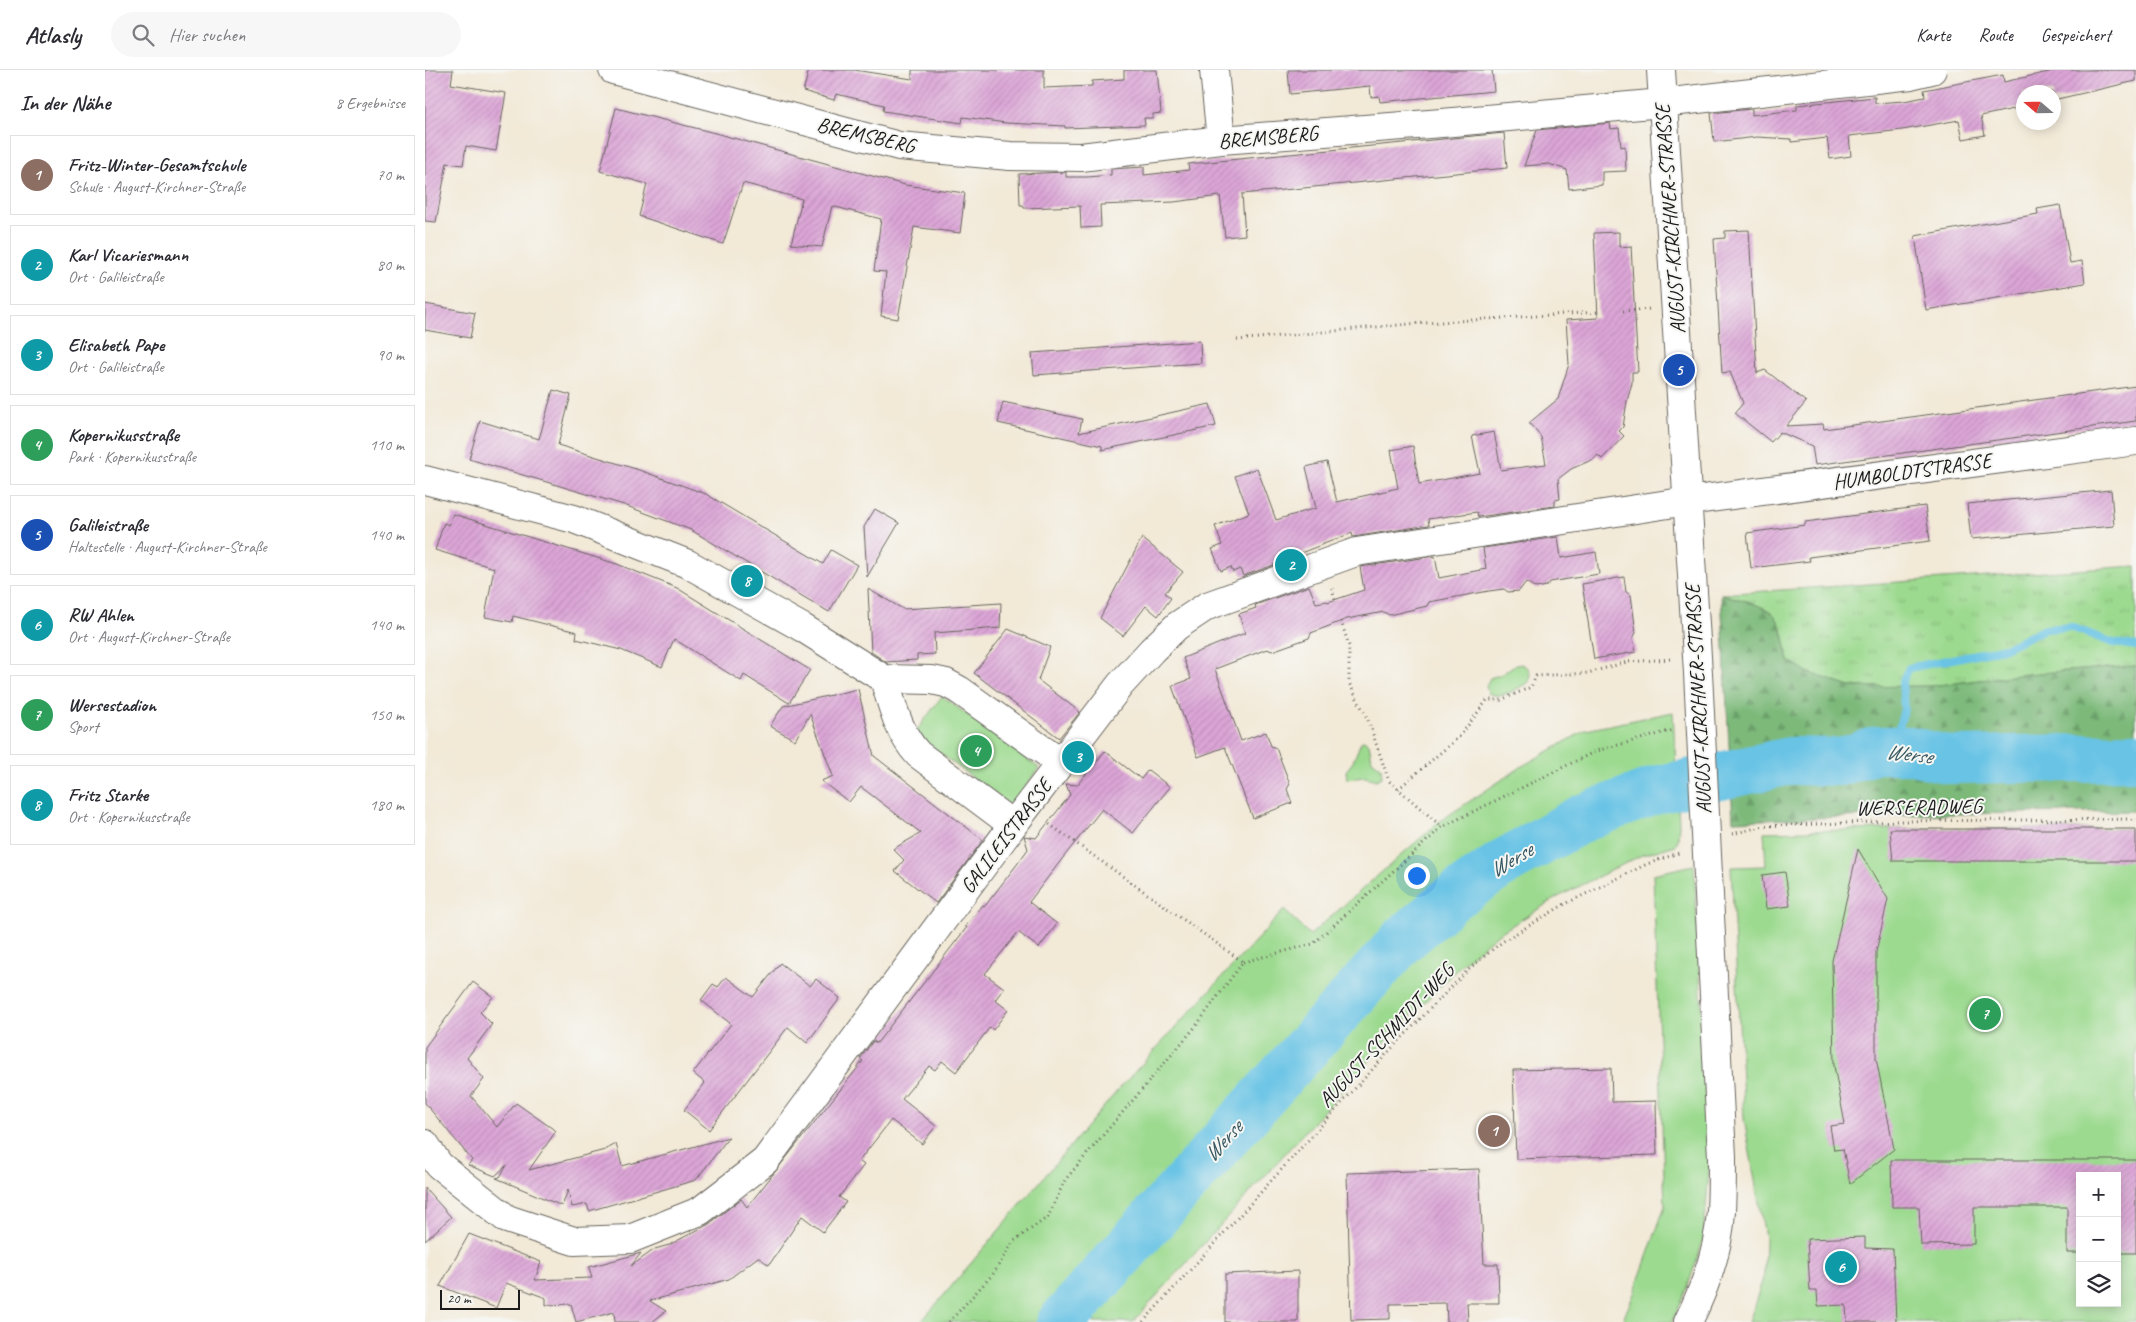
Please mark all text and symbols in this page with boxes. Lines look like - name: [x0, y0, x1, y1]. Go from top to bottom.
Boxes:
- search box: [111, 12, 461, 57]
- text: Atlasly: [25, 20, 81, 50]
- icon: search: [129, 21, 157, 49]
- text: Hier suchen: [169, 23, 245, 47]
- text: Karte: [1916, 24, 1951, 46]
- text: Route: [1979, 24, 2013, 46]
- text: Gespeichert: [2041, 24, 2111, 46]
- north arrow: [2016, 85, 2061, 130]
- text: In der Nähe: [20, 90, 110, 116]
- text: 8 Ergebnisse: [336, 93, 405, 113]
- street label: AUGUST-KIRCHNER-STRASSE: [1649, 101, 1691, 335]
- street label: BREMSBERG: [814, 111, 920, 160]
- street label: BREMSBERG: [1217, 119, 1322, 154]
- text: Fritz-Winter-Gesamtschule: [68, 153, 245, 177]
- text: 1: [33, 165, 41, 185]
- text: 70 m: [377, 165, 404, 185]
- text: Schule · August-Kirchner-Straße: [68, 177, 245, 197]
- text: Karl Vicariesmann: [68, 243, 188, 267]
- text: 2: [33, 255, 41, 275]
- text: 80 m: [377, 255, 404, 275]
- text: Ort · Galileistraße: [68, 267, 164, 287]
- text: Elisabeth Pape: [68, 333, 164, 357]
- text: 3: [33, 345, 41, 365]
- text: 90 m: [377, 345, 404, 365]
- pin: 5: [1663, 351, 1695, 389]
- text: Ort · Galileistraße: [68, 357, 164, 377]
- text: Kopernikusstraße: [68, 423, 179, 447]
- text: 4: [33, 435, 41, 455]
- text: 110 m: [370, 435, 404, 455]
- text: Park · Kopernikusstraße: [68, 447, 196, 467]
- street label: HUMBOLDTSTRASSE: [1831, 447, 1995, 495]
- text: Galileistraße: [68, 513, 148, 537]
- text: 5: [34, 525, 40, 545]
- text: 140 m: [370, 525, 404, 545]
- text: Haltestelle · August-Kirchner-Straße: [68, 537, 267, 557]
- pin: 2: [1275, 546, 1307, 584]
- pin: 8: [731, 562, 763, 600]
- street label: AUGUST-KIRCHNER-STRASSE: [1679, 581, 1717, 815]
- text: RW Ahlen: [68, 603, 134, 627]
- text: 6: [33, 615, 41, 635]
- text: 140 m: [370, 615, 404, 635]
- text: Ort · August-Kirchner-Straße: [68, 627, 230, 647]
- text: Wersestadion: [68, 693, 156, 717]
- text: 7: [33, 705, 41, 725]
- text: 150 m: [370, 705, 404, 725]
- text: Sport: [68, 717, 99, 737]
- pin: 4: [960, 732, 992, 770]
- water label: Werse: [1885, 737, 1937, 771]
- pin: 3: [1062, 738, 1094, 776]
- street label: GALILEISTRASSE: [955, 772, 1059, 898]
- text: Fritz Starke: [68, 783, 148, 807]
- street label: WERSERADWEG: [1856, 793, 1985, 821]
- text: 8: [33, 795, 41, 815]
- text: 180 m: [370, 795, 404, 815]
- text: Ort · Kopernikusstraße: [68, 807, 190, 827]
- water label: Werse: [1484, 834, 1541, 884]
- your location: [1404, 863, 1430, 889]
- street label: AUGUST-SCHMIDT-WEG: [1313, 956, 1461, 1112]
- pin: 7: [1969, 995, 2001, 1033]
- water label: Werse: [1197, 1112, 1251, 1167]
- pin: 1: [1478, 1112, 1510, 1150]
- map controls: [2076, 1172, 2121, 1307]
- button: +: [2076, 1172, 2121, 1217]
- button: −: [2076, 1217, 2121, 1262]
- pin: 6: [1825, 1248, 1857, 1286]
- button: layers: [2076, 1262, 2121, 1307]
- scale bar: [440, 1287, 520, 1310]
- text: 20 m: [447, 1290, 471, 1307]

